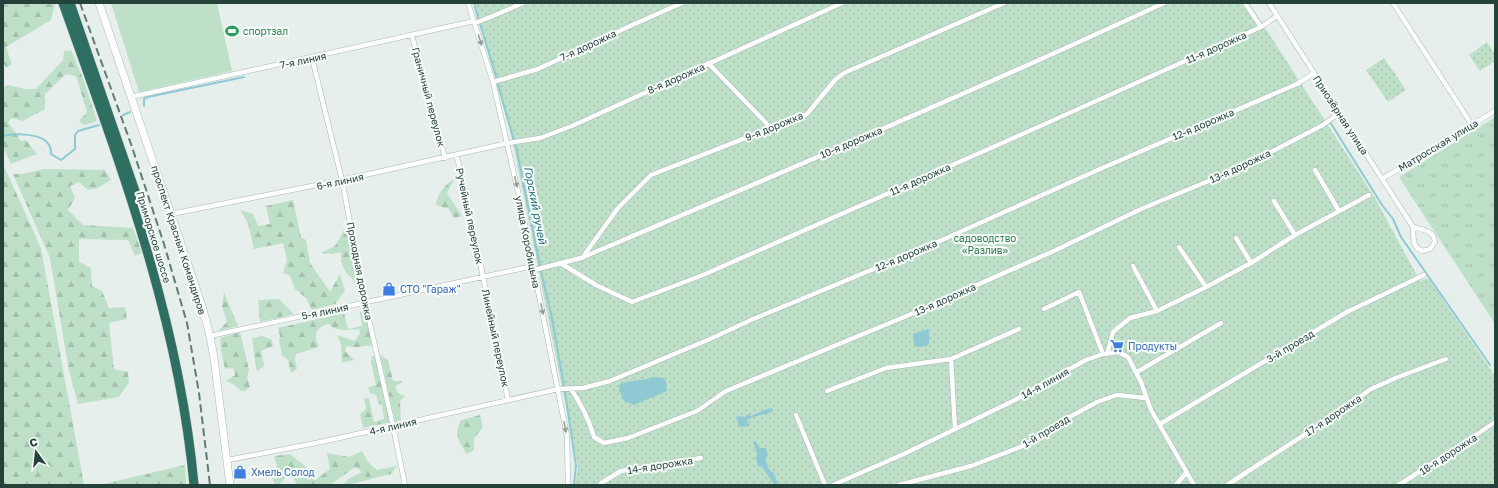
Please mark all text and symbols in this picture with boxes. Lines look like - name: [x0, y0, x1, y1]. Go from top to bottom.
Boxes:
- sports icon: спортзал: [224, 23, 240, 39]
- place label: спортзал: [243, 25, 288, 37]
- street label: 7-я дорожка: [558, 27, 618, 63]
- street label: 11-я дорожка: [1184, 28, 1248, 66]
- one-way arrow: [477, 34, 483, 46]
- street label: Граничный переулок: [410, 46, 448, 148]
- street label: 7-я линия: [279, 49, 327, 71]
- street label: 8-я дорожка: [646, 60, 706, 96]
- street label: Приозёрная улица: [1311, 73, 1371, 157]
- street label: 12-я дорожка: [1170, 106, 1236, 142]
- street label: 9-я дорожка: [743, 109, 805, 143]
- street label: Матросская улица: [1396, 116, 1480, 174]
- street label: 10-я дорожка: [818, 124, 884, 160]
- street label: 13-я дорожка: [1208, 147, 1272, 185]
- street label: 11-я дорожка: [888, 160, 952, 198]
- street label: проспект Красных Командиров: [149, 164, 209, 316]
- water label: Горский ручей: [521, 165, 550, 246]
- street label: Ручейный переулок: [454, 167, 486, 266]
- street label: 6-я линия: [315, 170, 365, 192]
- one-way arrow: [513, 175, 519, 188]
- street label: Приморское шоссе: [134, 190, 174, 284]
- street label: улица Коробицына: [513, 195, 543, 289]
- street label: Проходная дорожка: [345, 221, 375, 321]
- park label: садоводство «Разлив»: [954, 232, 1016, 256]
- street label: 12-я дорожка: [873, 237, 939, 273]
- street label: 13-я дорожка: [912, 280, 978, 318]
- shop icon: СТО "Гараж": [381, 281, 397, 297]
- place label: СТО "Гараж": [400, 283, 461, 295]
- street label: Линейный переулок: [480, 288, 512, 388]
- street label: 5-я линия: [300, 300, 350, 322]
- one-way arrow: [539, 303, 545, 315]
- street label: 3-й проезд: [1264, 327, 1316, 365]
- supermarket icon: Продукты: [1109, 338, 1125, 354]
- place label: Продукты: [1128, 340, 1177, 352]
- street label: 14-я линия: [1019, 365, 1071, 401]
- street label: 17-я дорожка: [1303, 392, 1363, 438]
- street label: 1-й проезд: [1020, 412, 1072, 450]
- street label: 4-я линия: [368, 415, 418, 437]
- one-way arrow: [563, 421, 569, 433]
- street label: 18-я дорожка: [1417, 431, 1479, 477]
- north arrow: [16, 432, 56, 472]
- text: С: [28, 435, 39, 449]
- street label: 14-я дорожка: [626, 454, 694, 476]
- shop icon: Хмель Солод: [232, 464, 248, 480]
- place label: Хмель Солод: [251, 466, 315, 478]

